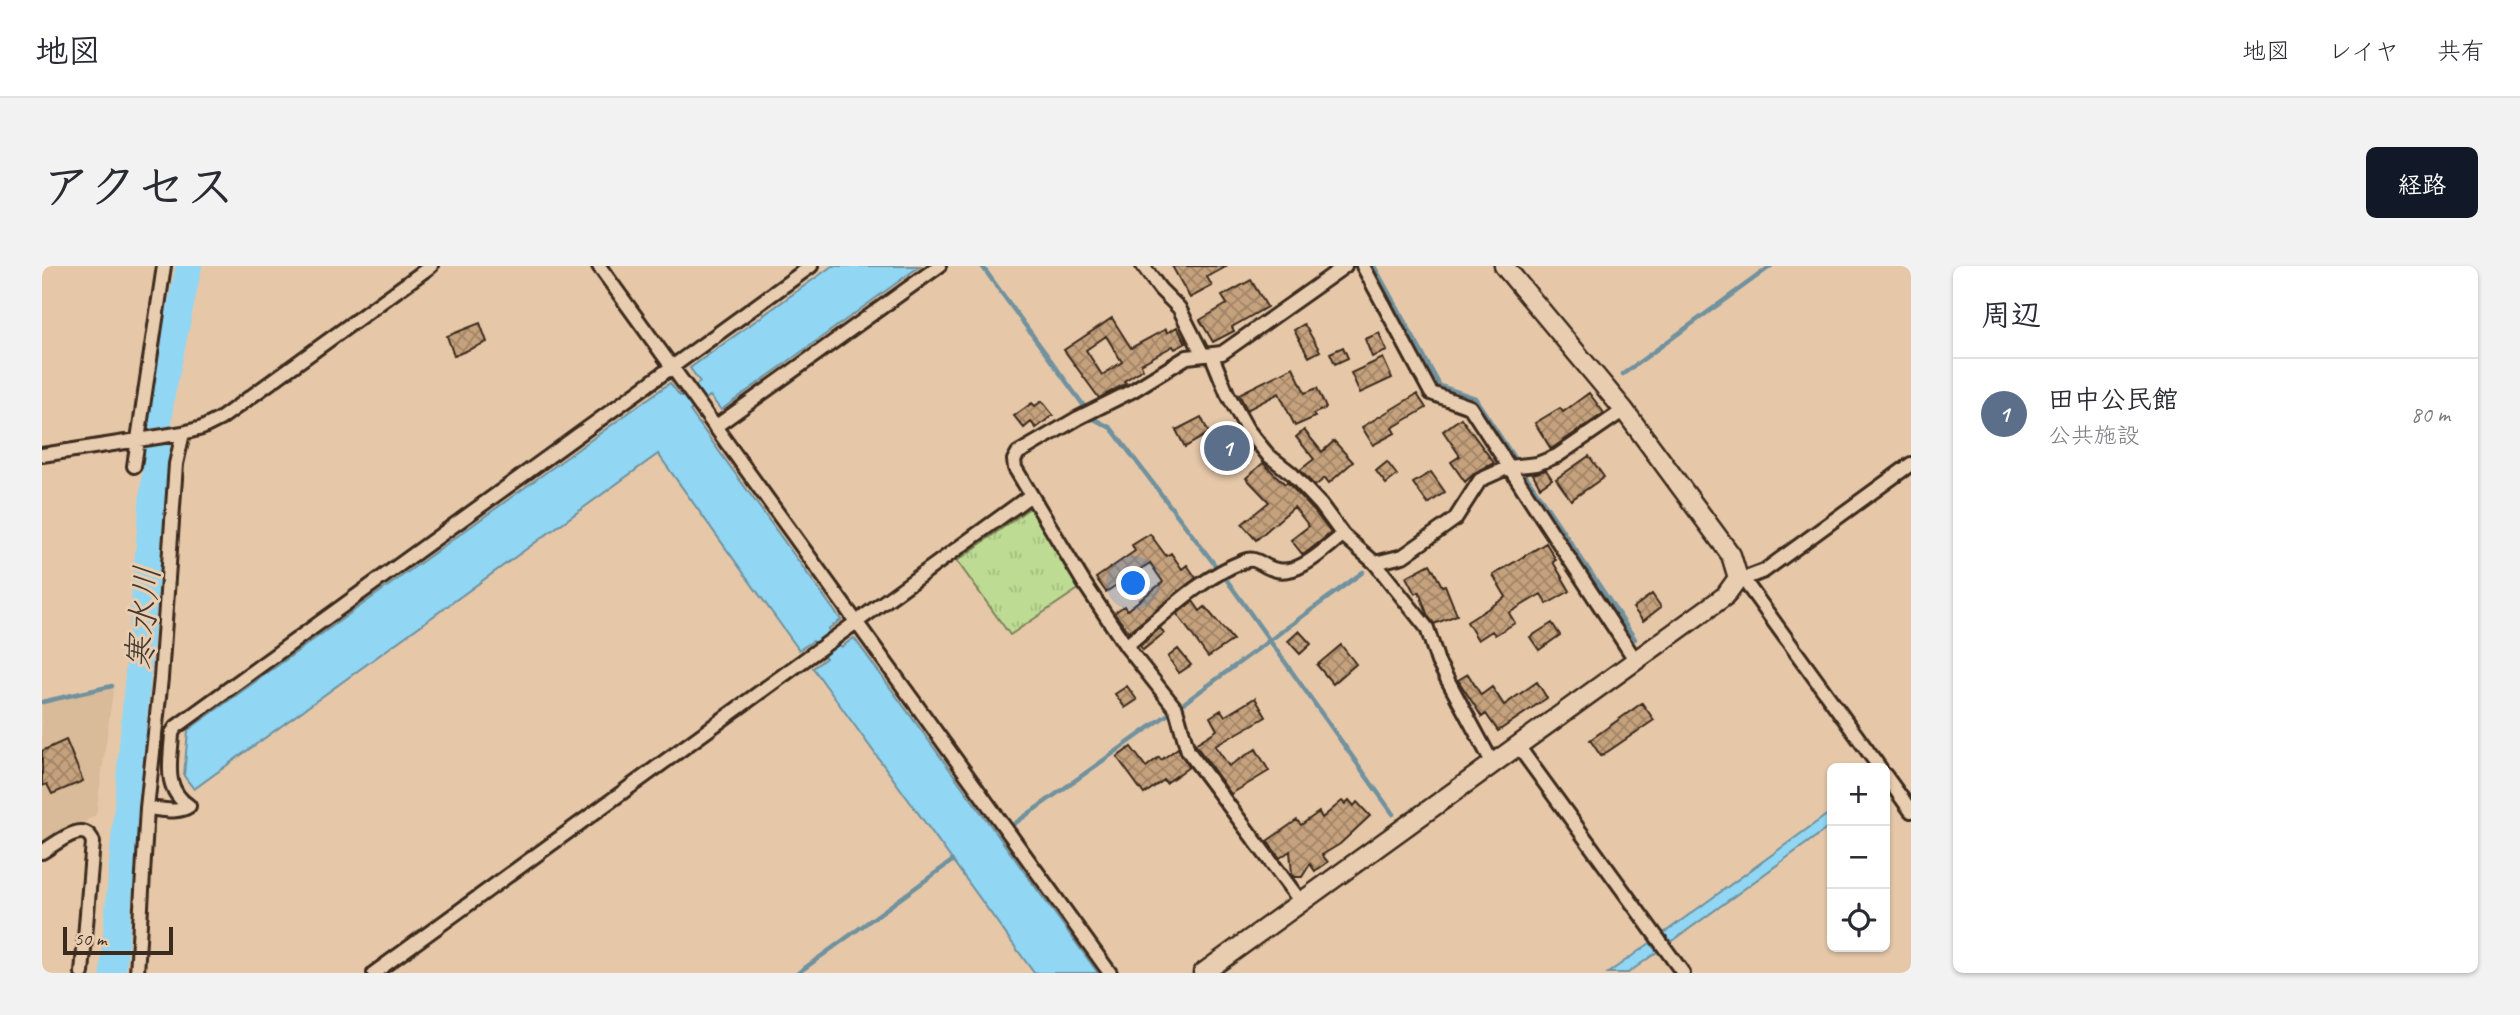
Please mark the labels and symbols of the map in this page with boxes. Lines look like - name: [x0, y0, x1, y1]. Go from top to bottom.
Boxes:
- pin: 1: [1204, 422, 1250, 474]
- water label: 寒水川: [116, 564, 170, 672]
- your location: [1116, 566, 1150, 600]
- scale bar: [63, 924, 173, 956]

